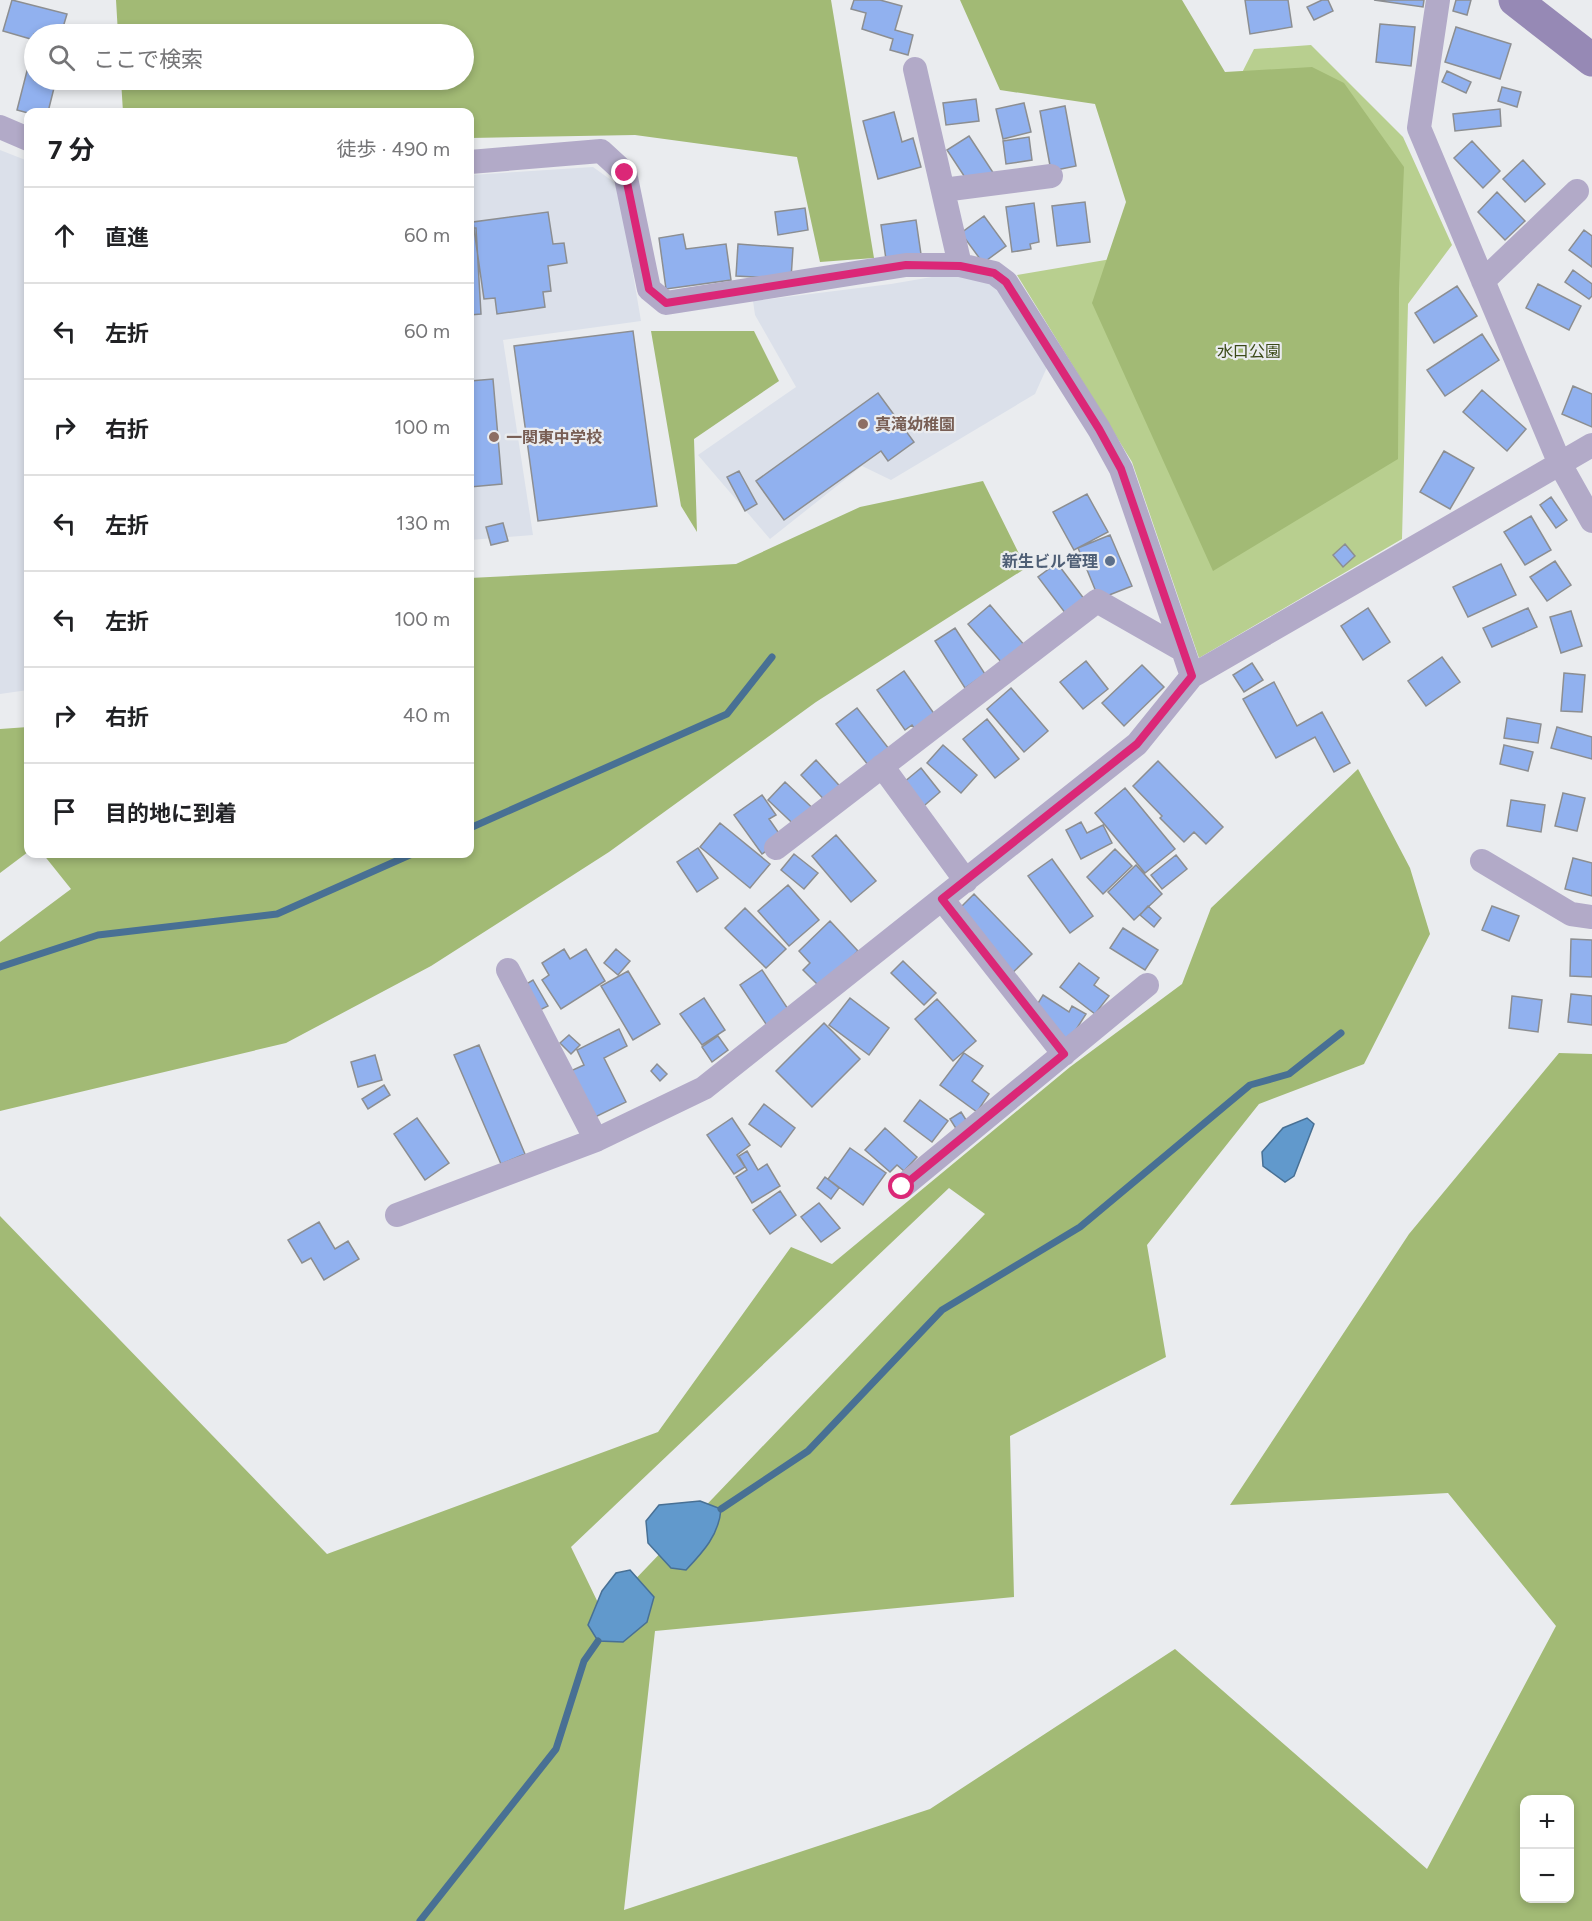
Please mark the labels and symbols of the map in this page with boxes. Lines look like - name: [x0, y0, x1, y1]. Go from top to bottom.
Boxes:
- route end: [611, 159, 637, 185]
- park label: 水口公園: [1217, 342, 1281, 361]
- place label: 真滝幼稚園: [875, 415, 955, 434]
- marker: 真滝幼稚園: [856, 417, 870, 431]
- place label: 一関東中学校: [506, 428, 602, 447]
- marker: 一関東中学校: [487, 430, 501, 444]
- place label: 新生ビル管理: [1002, 552, 1098, 571]
- marker: 新生ビル管理: [1103, 554, 1117, 568]
- route start: [888, 1173, 914, 1199]

